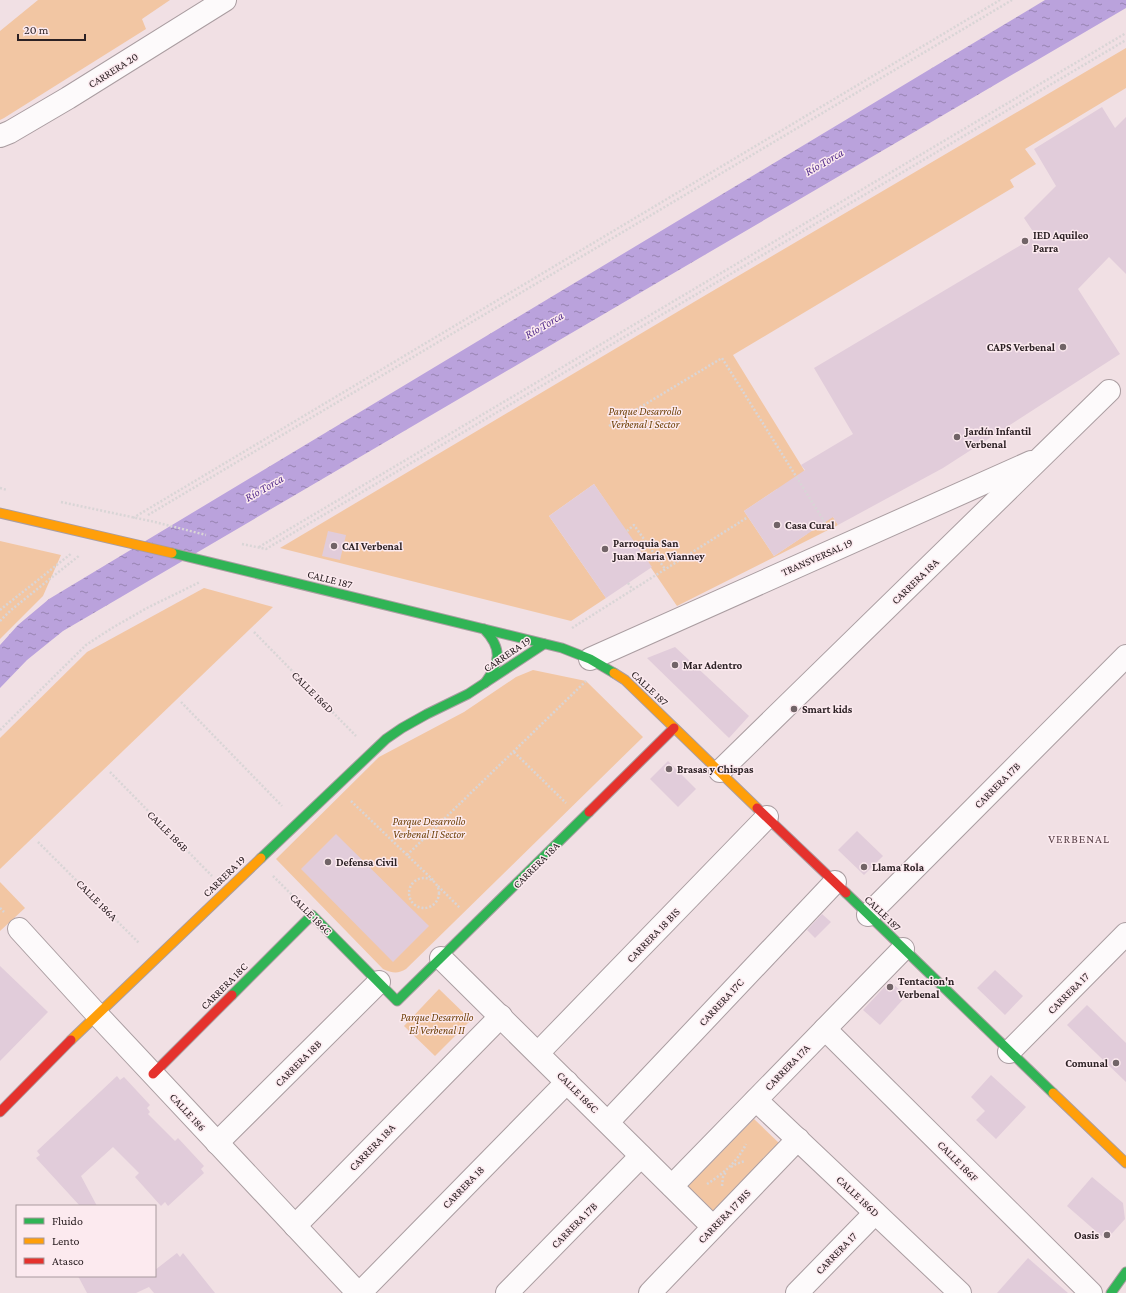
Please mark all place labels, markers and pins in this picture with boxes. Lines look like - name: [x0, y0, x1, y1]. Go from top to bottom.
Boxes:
- place label: IED Aquileo Parra: [1033, 229, 1089, 254]
- marker: IED Aquileo Parra: [1020, 236, 1030, 246]
- place label: CAPS Verbenal: [987, 341, 1056, 353]
- marker: CAPS Verbenal: [1058, 342, 1068, 352]
- place label: Jardín Infantil Verbenal: [964, 425, 1032, 450]
- marker: Jardín Infantil Verbenal: [952, 432, 962, 442]
- place label: Casa Cural: [785, 519, 835, 531]
- marker: Casa Cural: [772, 520, 782, 530]
- place label: Parroquia San Juan Maria Vianney: [612, 537, 705, 562]
- place label: CAI Verbenal: [342, 540, 403, 552]
- marker: CAI Verbenal: [329, 541, 339, 551]
- marker: Parroquia San Juan Maria Vianney: [600, 544, 610, 554]
- place label: Mar Adentro: [683, 659, 743, 671]
- marker: Mar Adentro: [670, 660, 680, 670]
- place label: Smart kids: [802, 703, 853, 715]
- marker: Smart kids: [789, 704, 799, 714]
- place label: Brasas y Chispas: [677, 763, 754, 775]
- marker: Brasas y Chispas: [664, 764, 674, 774]
- place label: Defensa Civil: [336, 856, 398, 868]
- marker: Defensa Civil: [323, 857, 333, 867]
- place label: Llama Rola: [872, 861, 925, 873]
- marker: Llama Rola: [859, 862, 869, 872]
- place label: Tentacion'n Verbenal: [897, 975, 955, 1000]
- marker: Tentacion'n Verbenal: [885, 982, 895, 992]
- place label: Comunal: [1065, 1057, 1109, 1069]
- marker: Comunal: [1111, 1058, 1121, 1068]
- place label: Oasis: [1074, 1229, 1100, 1241]
- marker: Oasis: [1102, 1230, 1112, 1240]

